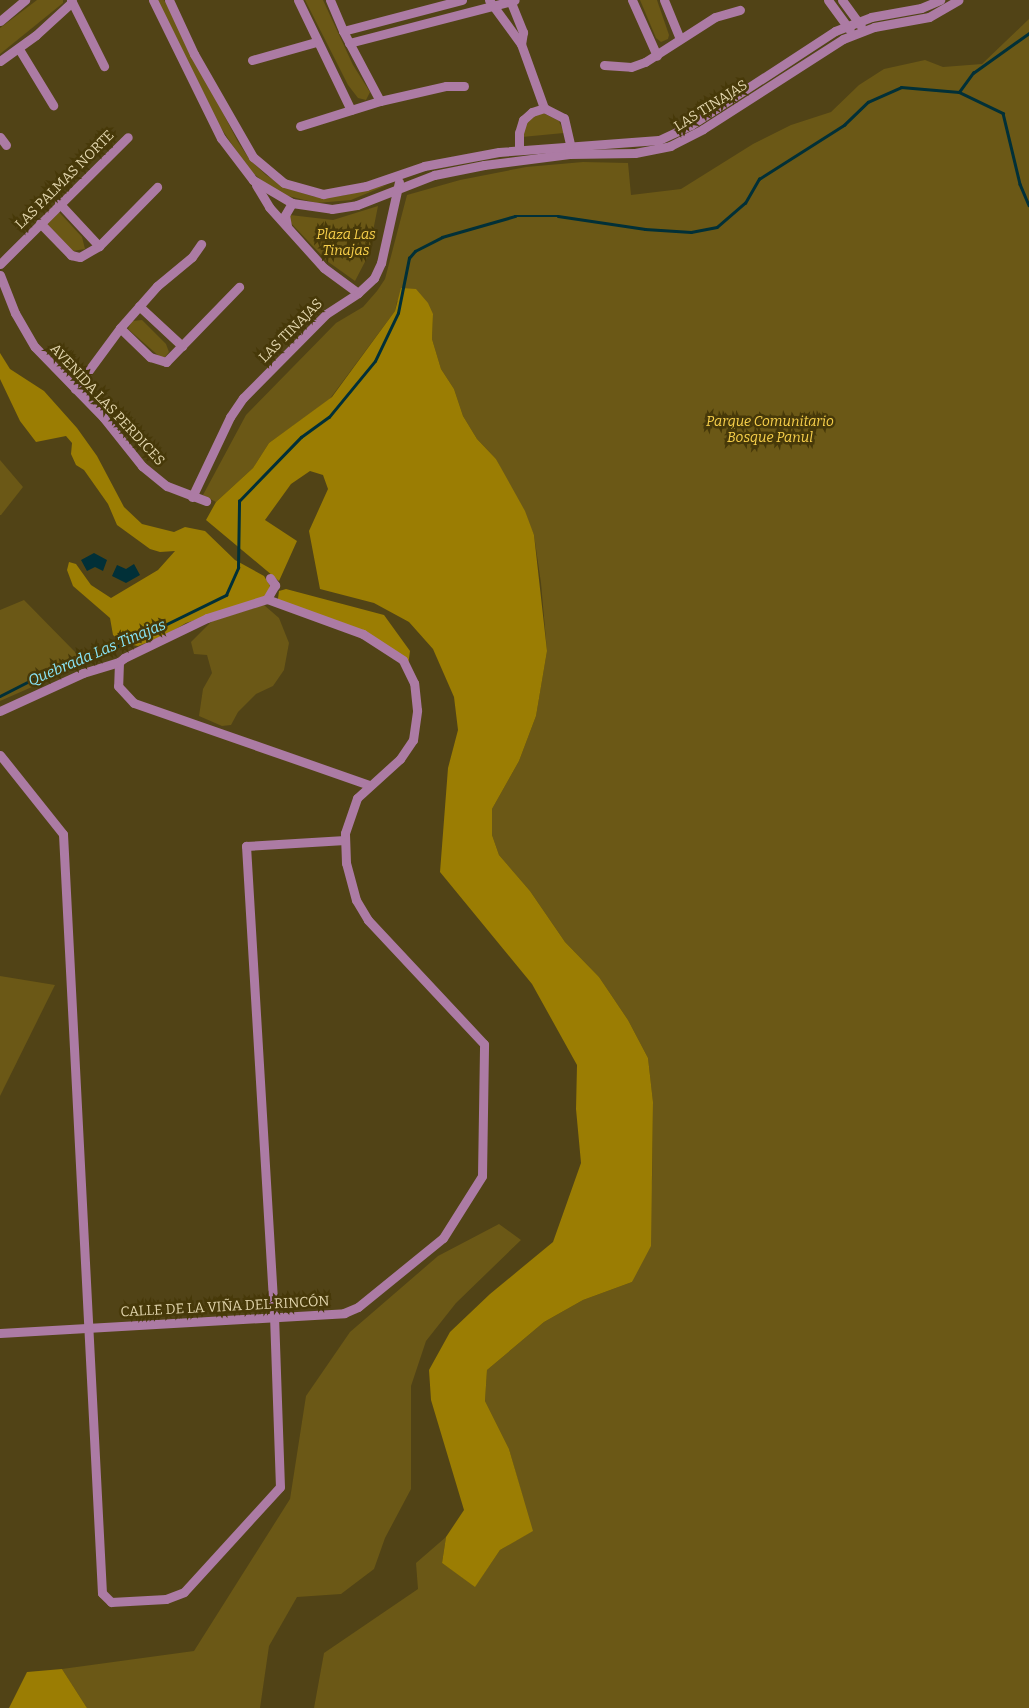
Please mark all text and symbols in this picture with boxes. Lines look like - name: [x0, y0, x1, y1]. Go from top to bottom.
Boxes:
- street label: LAS TINAJAS: [671, 77, 751, 135]
- street label: LAS PALMAS NORTE: [12, 127, 118, 233]
- park label: Plaza Las Tinajas: [316, 227, 376, 260]
- street label: LAS TINAJAS: [256, 296, 326, 366]
- street label: AVENIDA LAS PERDICES: [46, 341, 168, 469]
- park label: Parque Comunitario Bosque Panul: [706, 414, 834, 447]
- water label: Quebrada Las Tinajas: [25, 616, 169, 690]
- street label: CALLE DE LA VIÑA DEL RINCÓN: [120, 1293, 330, 1321]

